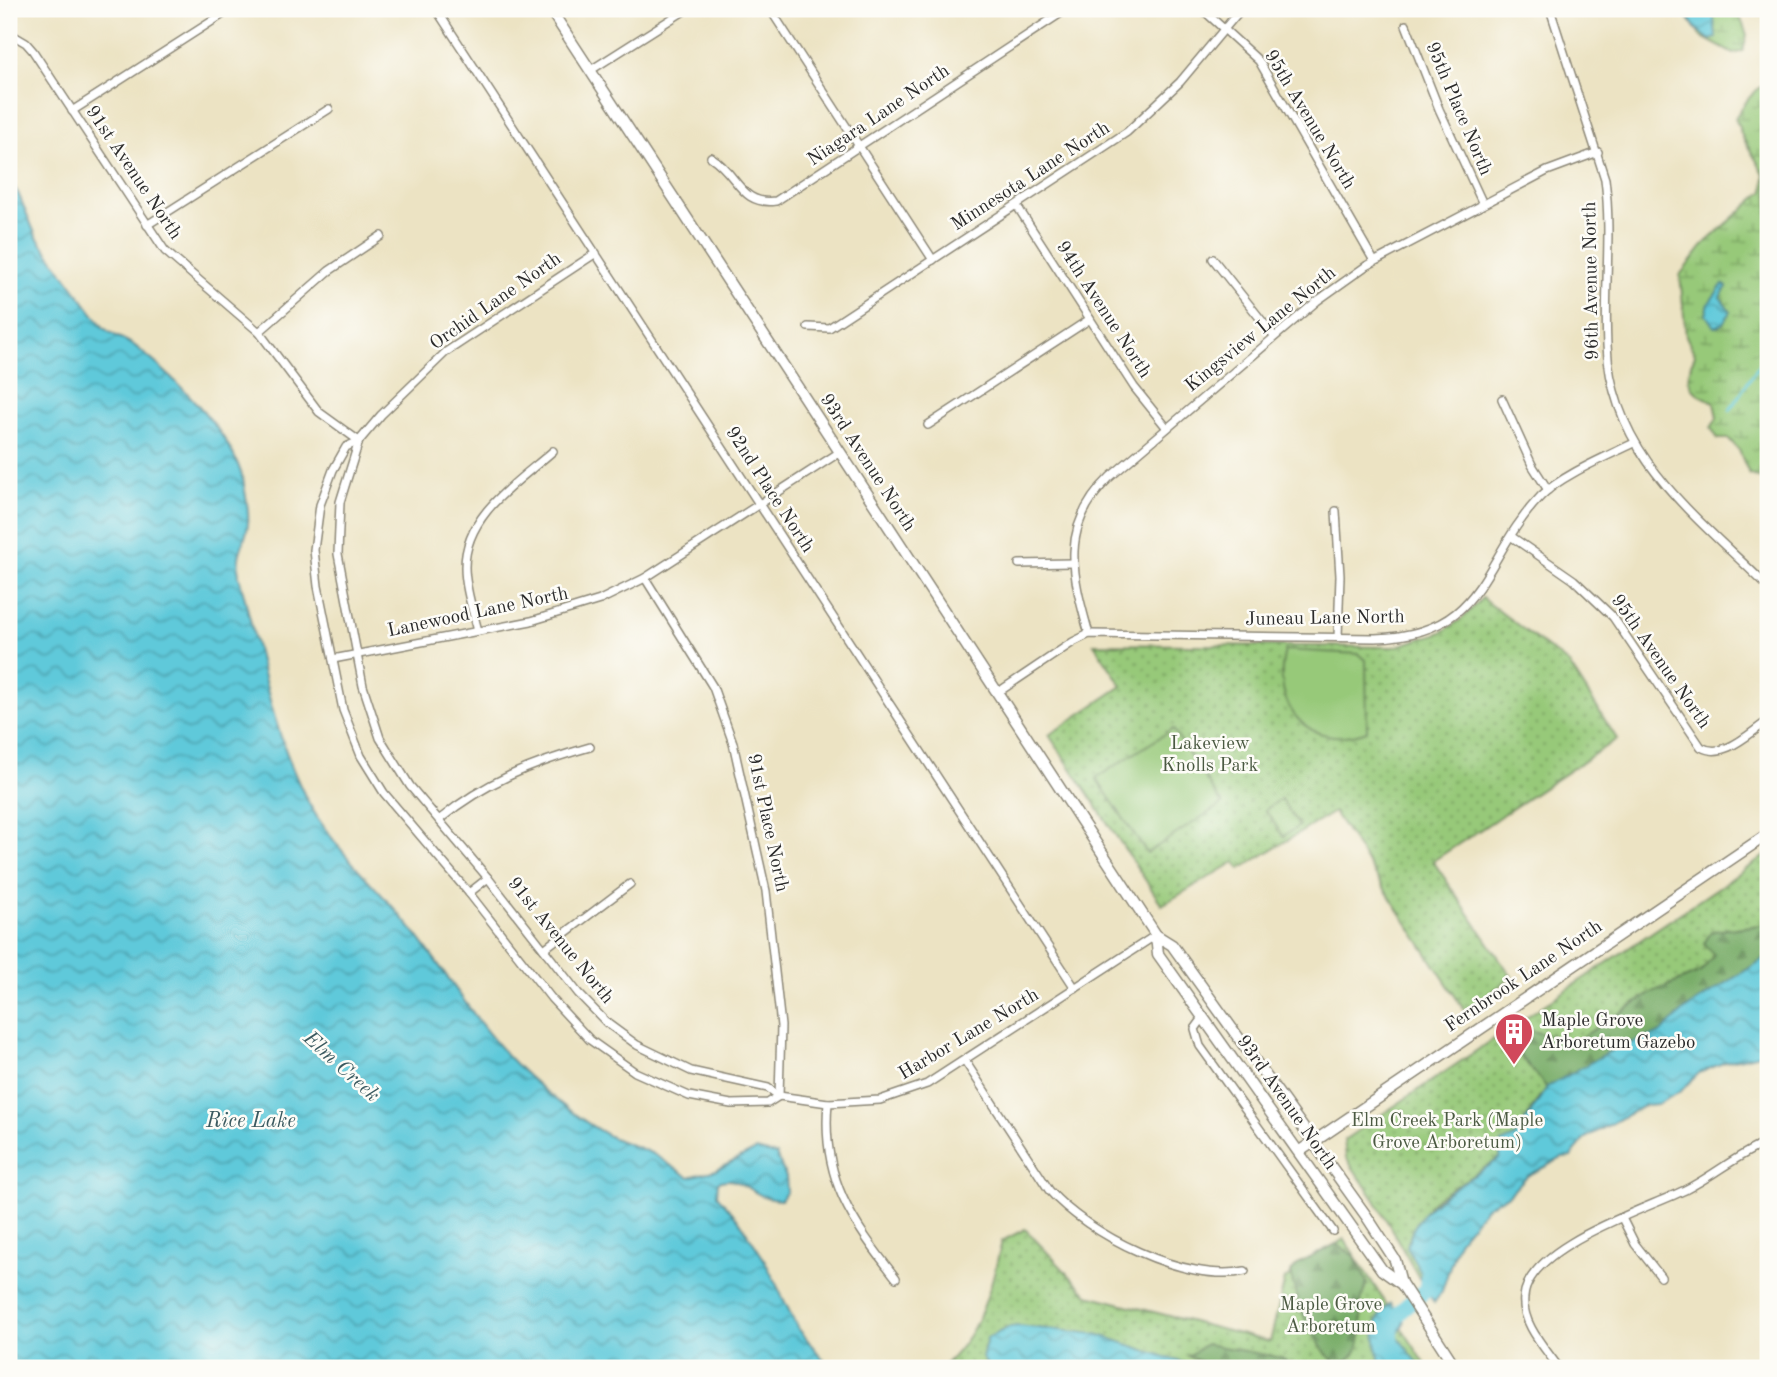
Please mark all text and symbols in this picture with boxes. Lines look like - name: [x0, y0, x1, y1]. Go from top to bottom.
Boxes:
- street label: 95th Place North: [1421, 39, 1495, 179]
- street label: 95th Avenue North: [1260, 47, 1358, 193]
- street label: Niagara Lane North: [805, 62, 953, 170]
- street label: 91st Avenue North: [81, 103, 185, 243]
- street label: Minnesota Lane North: [948, 119, 1114, 235]
- street label: 96th Avenue North: [1581, 201, 1603, 361]
- street label: 94th Avenue North: [1052, 238, 1154, 382]
- street label: Orchid Lane North: [427, 250, 565, 354]
- street label: Kingsview Lane North: [1182, 264, 1340, 396]
- street label: 93rd Avenue North: [816, 391, 918, 535]
- street label: 92nd Place North: [721, 424, 817, 556]
- street label: Lanewood Lane North: [386, 585, 570, 641]
- street label: 95th Avenue North: [1607, 591, 1713, 733]
- street label: Juneau Lane North: [1245, 608, 1405, 630]
- park label: Lakeview Knolls Park: [1161, 735, 1259, 776]
- street label: 91st Place North: [743, 752, 791, 894]
- street label: 91st Avenue North: [503, 874, 617, 1008]
- street label: Fernbrook Lane North: [1442, 917, 1606, 1037]
- street label: Harbor Lane North: [896, 986, 1042, 1084]
- building icon: Maple Grove Arboretum Gazebo: [1493, 1011, 1535, 1066]
- place label: Maple Grove Arboretum Gazebo: [1541, 1012, 1696, 1053]
- water label: Elm Creek: [298, 1027, 383, 1106]
- street label: 93rd Avenue North: [1232, 1032, 1340, 1174]
- water label: Rice Lake: [205, 1111, 296, 1132]
- park label: Elm Creek Park (Maple Grove Arboretum): [1351, 1111, 1543, 1153]
- park label: Maple Grove Arboretum: [1280, 1296, 1382, 1337]

